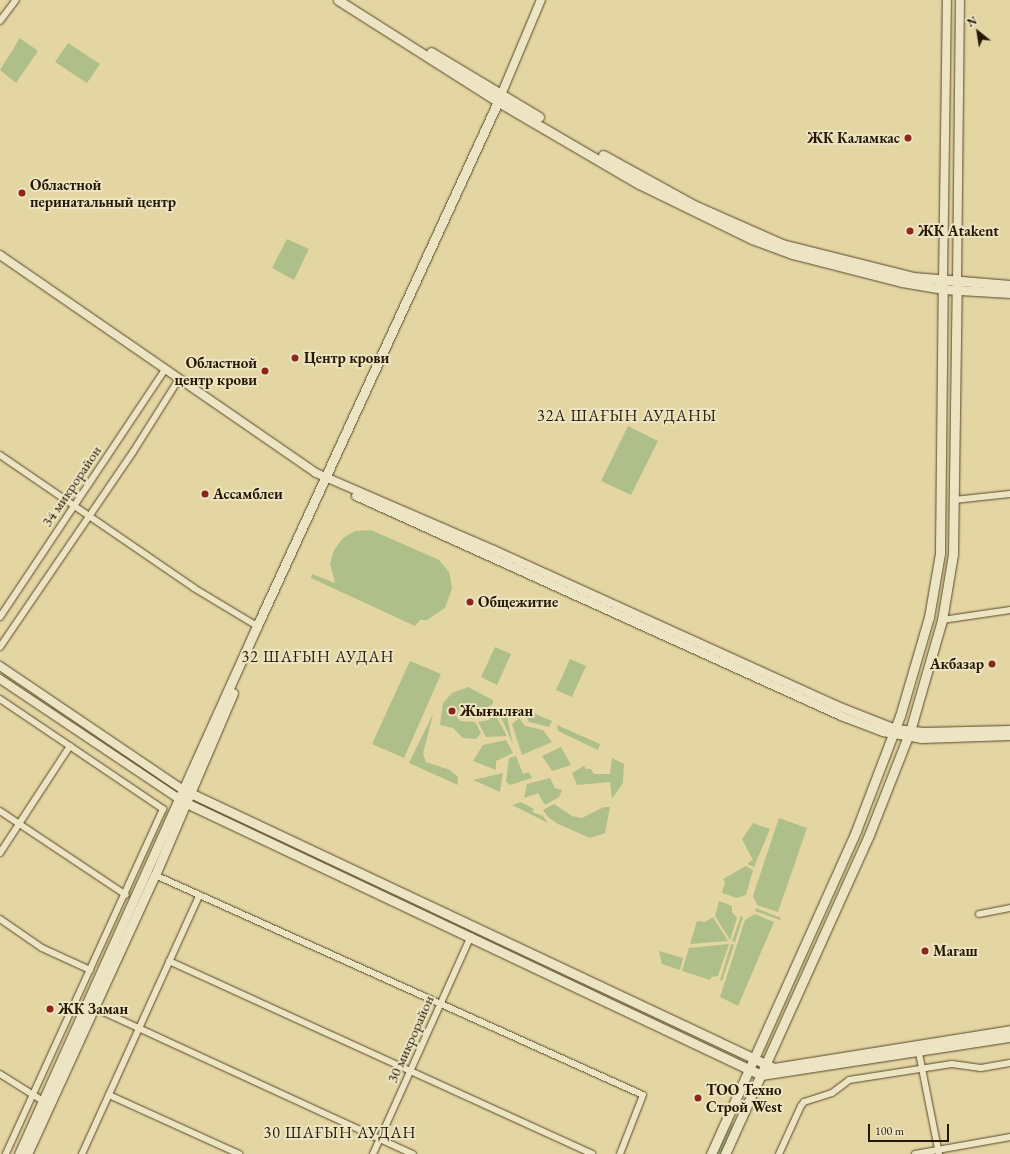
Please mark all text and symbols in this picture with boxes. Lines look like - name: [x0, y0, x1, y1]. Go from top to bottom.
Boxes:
- north arrow: [958, 12, 998, 52]
- text: N: [965, 13, 979, 30]
- place label: ЖК Каламкас: [807, 129, 900, 147]
- marker: ЖК Каламкас: [903, 133, 913, 143]
- place label: Областной перинатальный центр: [30, 175, 176, 210]
- marker: Областной перинатальный центр: [17, 188, 27, 198]
- place label: ЖК Atakent: [918, 222, 999, 240]
- marker: ЖК Atakent: [905, 226, 915, 236]
- place label: Центр крови: [304, 349, 389, 367]
- marker: Центр крови: [289, 352, 301, 364]
- place label: Областной центр крови: [175, 353, 257, 388]
- marker: Областной центр крови: [260, 366, 270, 376]
- district label: 32А ШАҒЫН АУДАНЫ: [537, 406, 717, 426]
- street label: 34 микрорайон: [37, 442, 105, 530]
- place label: Ассамблеи: [213, 485, 283, 503]
- marker: Ассамблеи: [200, 489, 210, 499]
- place label: Общежитие: [478, 593, 558, 611]
- marker: Общежитие: [465, 597, 475, 607]
- district label: 32 ШАҒЫН АУДАН: [242, 647, 394, 667]
- place label: Акбазар: [930, 655, 984, 673]
- marker: Акбазар: [987, 659, 997, 669]
- place label: Жығылған: [460, 702, 533, 720]
- marker: Жығылған: [447, 706, 457, 716]
- place label: Магаш: [933, 942, 978, 960]
- marker: Магаш: [920, 946, 930, 956]
- street label: 30 микрорайон: [383, 993, 437, 1085]
- place label: ЖК Заман: [58, 1000, 128, 1018]
- marker: ЖК Заман: [45, 1004, 55, 1014]
- place label: ТОО Техно Строй West: [706, 1080, 782, 1115]
- marker: ТОО Техно Строй West: [693, 1093, 703, 1103]
- scale bar: [870, 1116, 951, 1142]
- district label: 30 ШАҒЫН АУДАН: [264, 1123, 416, 1143]
- text: 100 m: [875, 1123, 904, 1139]

